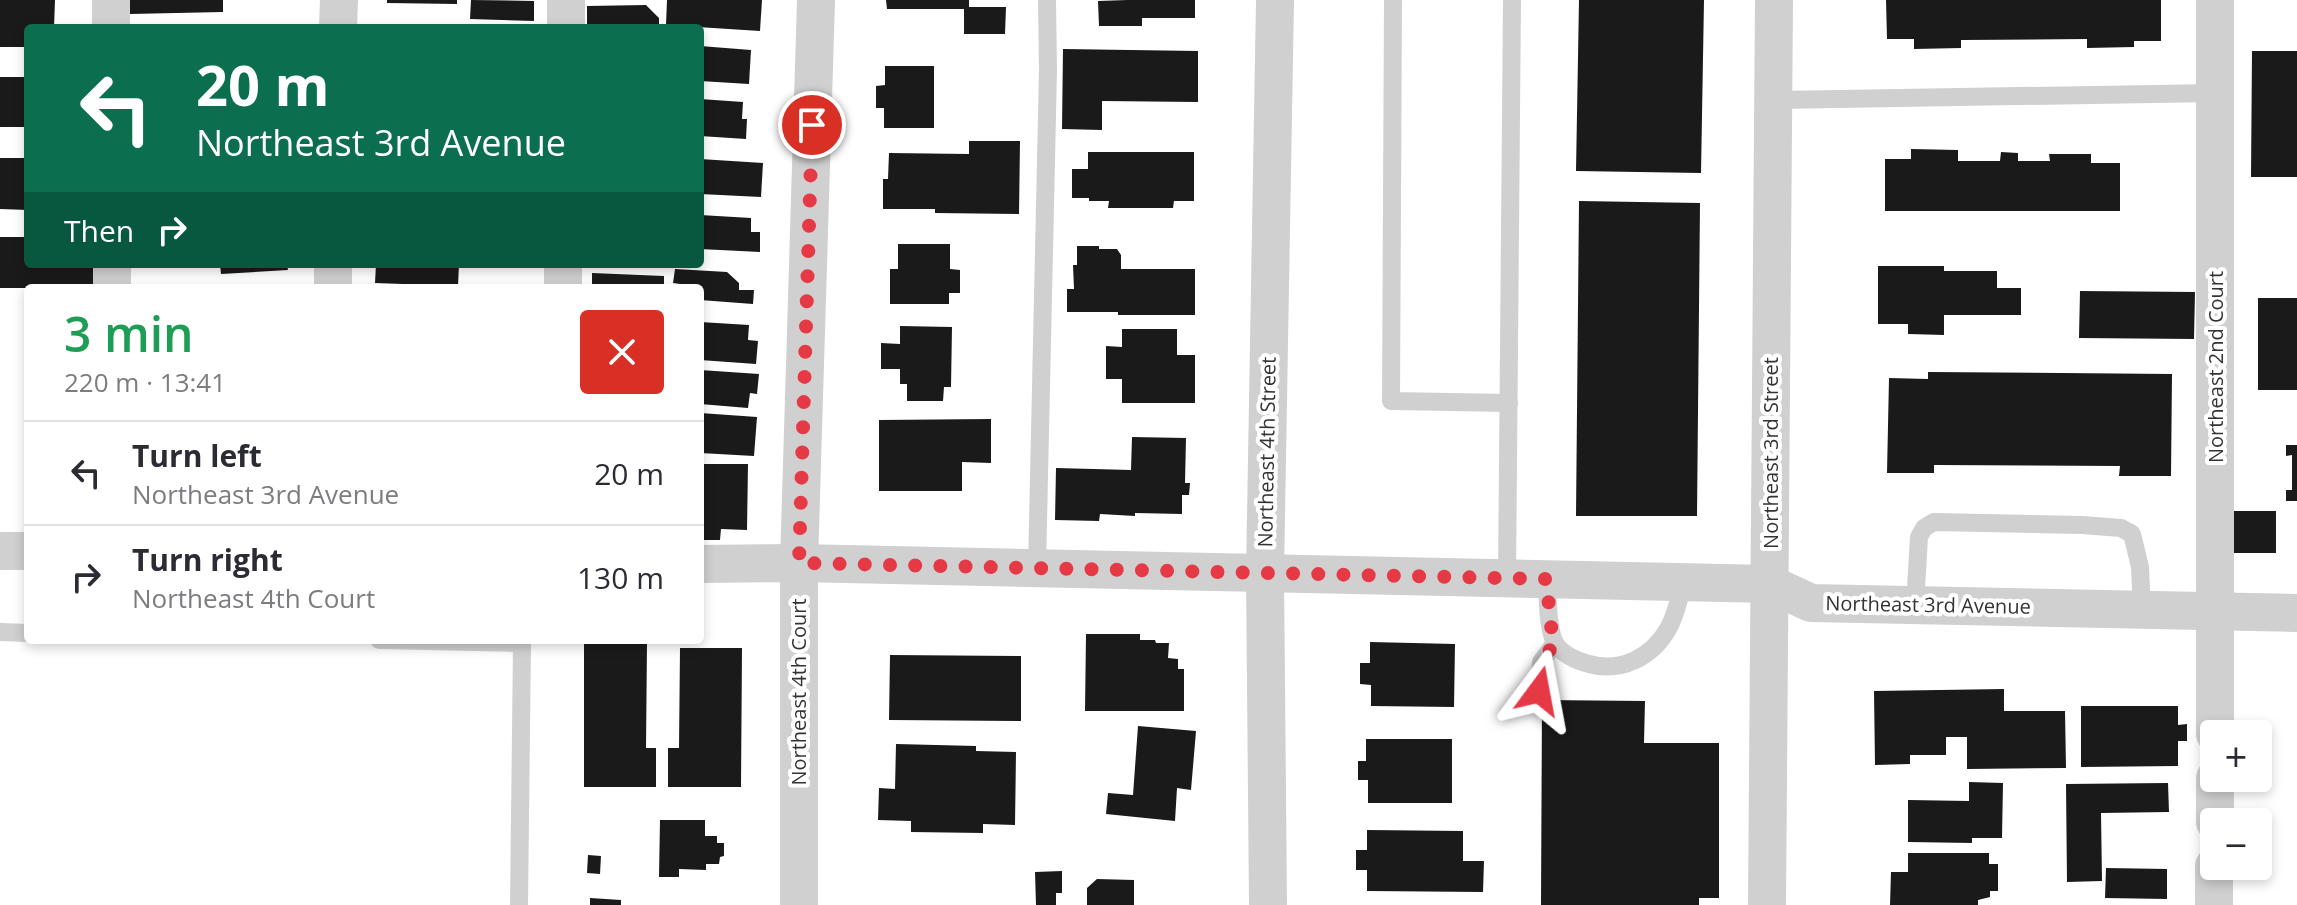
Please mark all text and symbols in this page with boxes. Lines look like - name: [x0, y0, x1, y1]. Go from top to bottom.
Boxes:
- text: 20 m: [196, 46, 330, 122]
- icon: left: [64, 56, 168, 160]
- pin: [778, 91, 846, 159]
- icon: arrive: [790, 103, 834, 147]
- text: Northeast 3rd Avenue: [196, 118, 566, 167]
- icon: right: [150, 208, 194, 252]
- text: Then: [64, 210, 134, 251]
- street label: Northeast 2nd Court: [2202, 271, 2229, 463]
- text: 3 min: [64, 301, 194, 366]
- button: close: [580, 310, 664, 394]
- street label: Northeast 4th Street: [1251, 356, 1282, 548]
- street label: Northeast 3rd Street: [1757, 357, 1784, 549]
- text: 220 m · 13:41: [64, 364, 226, 400]
- text: Turn left: [132, 435, 262, 476]
- icon: left: [64, 451, 108, 495]
- text: 20 m: [594, 453, 664, 494]
- text: Northeast 3rd Avenue: [132, 476, 399, 512]
- text: Turn right: [132, 539, 283, 580]
- icon: right: [64, 555, 108, 599]
- text: 130 m: [577, 557, 664, 598]
- text: Northeast 4th Court: [132, 580, 375, 616]
- street label: Northeast 3rd Avenue: [1825, 589, 2031, 620]
- street label: Northeast 4th Court: [785, 598, 812, 786]
- position arrow: [1497, 649, 1581, 733]
- map controls: [2200, 720, 2272, 880]
- button: +: [2200, 720, 2272, 792]
- button: −: [2200, 808, 2272, 880]

